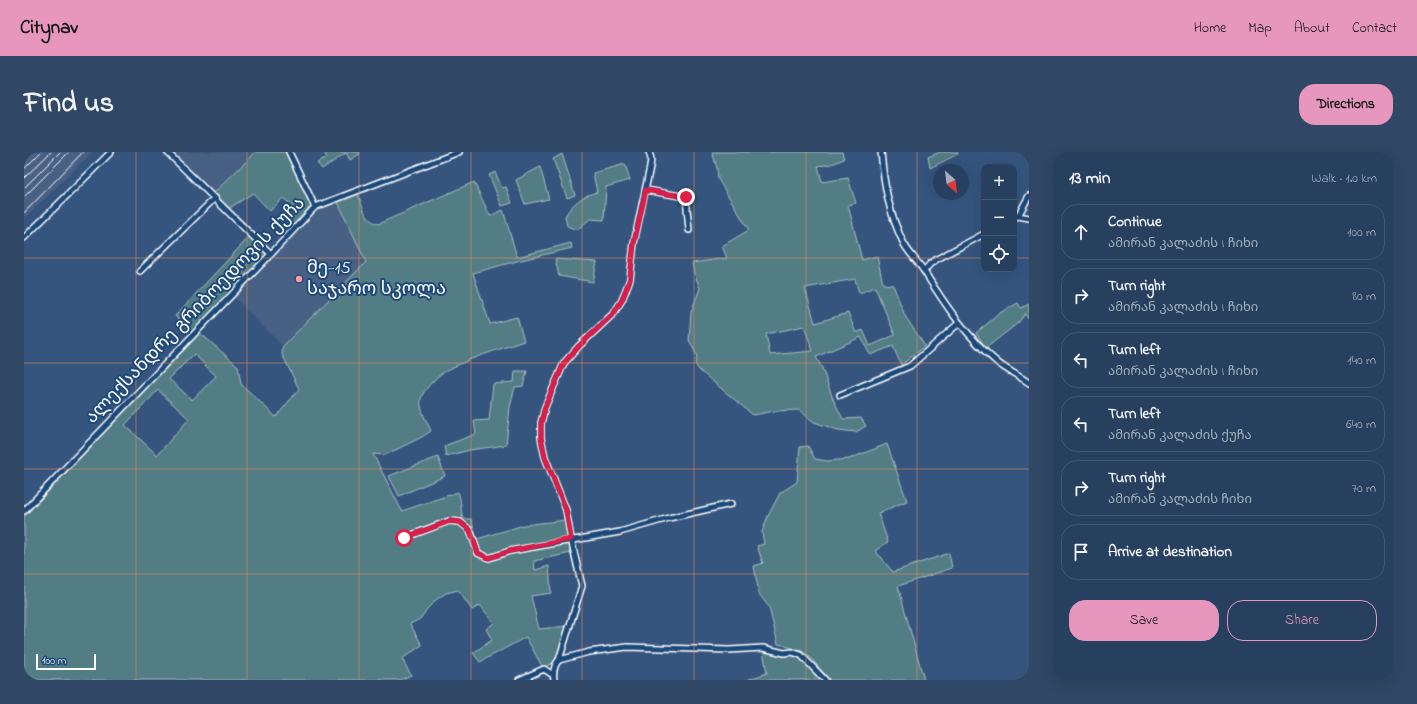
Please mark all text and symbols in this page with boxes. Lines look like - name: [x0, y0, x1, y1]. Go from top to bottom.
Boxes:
- text: Citynav: [20, 15, 78, 42]
- text: Home: [1194, 18, 1226, 39]
- text: Map: [1248, 18, 1272, 39]
- text: About: [1294, 18, 1330, 39]
- text: Contact: [1352, 18, 1397, 39]
- text: Find us: [24, 84, 114, 125]
- button: Directions: [1299, 84, 1393, 125]
- north arrow: [933, 164, 969, 200]
- map controls: [981, 164, 1017, 272]
- button: +: [981, 164, 1017, 200]
- text: 13 min: [1069, 166, 1110, 191]
- text: Walk · 1.0 km: [1311, 169, 1377, 188]
- route end: [677, 188, 695, 206]
- street label: ალექსანდრე გრიბოედოვის ქუჩა: [80, 192, 312, 430]
- button: −: [981, 200, 1017, 236]
- text: Continue: [1108, 211, 1162, 233]
- icon: ahead: [1070, 221, 1092, 243]
- text: 100 m: [1347, 223, 1376, 242]
- text: ამირან კალაძის I ჩიხი: [1108, 234, 1258, 253]
- button: locate: [981, 236, 1017, 272]
- place label: მე-15 საჯარო სკოლა: [307, 256, 446, 303]
- marker: მე-15 საჯარო სკოლა: [294, 274, 304, 284]
- text: Turn right: [1108, 275, 1166, 297]
- icon: right: [1070, 285, 1092, 307]
- text: 80 m: [1352, 287, 1376, 306]
- text: ამირან კალაძის I ჩიხი: [1108, 298, 1258, 317]
- text: Turn left: [1108, 339, 1161, 361]
- icon: left: [1070, 349, 1092, 371]
- text: 140 m: [1348, 351, 1376, 370]
- text: ამირან კალაძის I ჩიხი: [1108, 362, 1258, 381]
- text: Turn left: [1108, 403, 1161, 425]
- icon: left: [1070, 413, 1092, 435]
- text: 640 m: [1346, 415, 1376, 434]
- text: ამირან კალაძის ქუჩა: [1108, 426, 1252, 445]
- text: Turn right: [1108, 467, 1166, 489]
- icon: right: [1070, 477, 1092, 499]
- text: 70 m: [1352, 479, 1376, 498]
- text: ამირან კალაძის ჩიხი: [1108, 490, 1252, 509]
- route start: [395, 529, 413, 547]
- icon: arrive: [1070, 541, 1092, 563]
- text: Arrive at destination: [1108, 541, 1232, 563]
- button: Save: [1069, 600, 1219, 641]
- button: Share: [1227, 600, 1377, 641]
- scale bar: [36, 652, 96, 671]
- text: 100 m: [42, 653, 66, 669]

